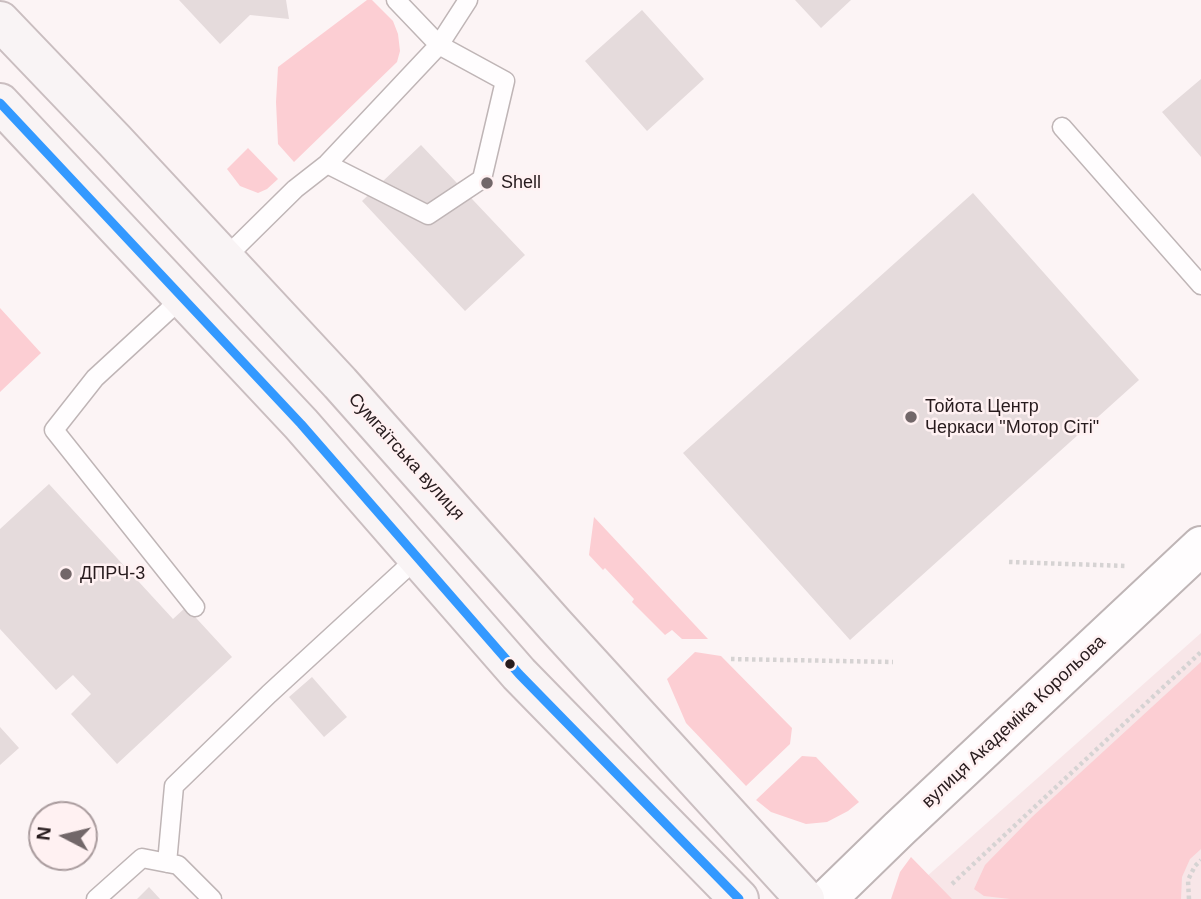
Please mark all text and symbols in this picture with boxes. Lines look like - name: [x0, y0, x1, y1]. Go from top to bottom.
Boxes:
- place label: Shell: [501, 172, 541, 194]
- marker: Shell: [479, 175, 495, 191]
- street label: Сумгаїтська вулиця: [343, 389, 469, 525]
- place label: Тойота Центр Черкаси "Мотор Сіті": [925, 396, 1099, 438]
- marker: Тойота Центр Черкаси "Мотор Сіті": [903, 409, 919, 425]
- place label: ДПРЧ-3: [80, 563, 145, 585]
- marker: ДПРЧ-3: [58, 566, 74, 582]
- street label: вулиця Академіка Корольова: [918, 631, 1110, 813]
- unlabelled marker: [503, 657, 517, 671]
- north arrow: [28, 801, 98, 871]
- text: N: [32, 826, 55, 842]

